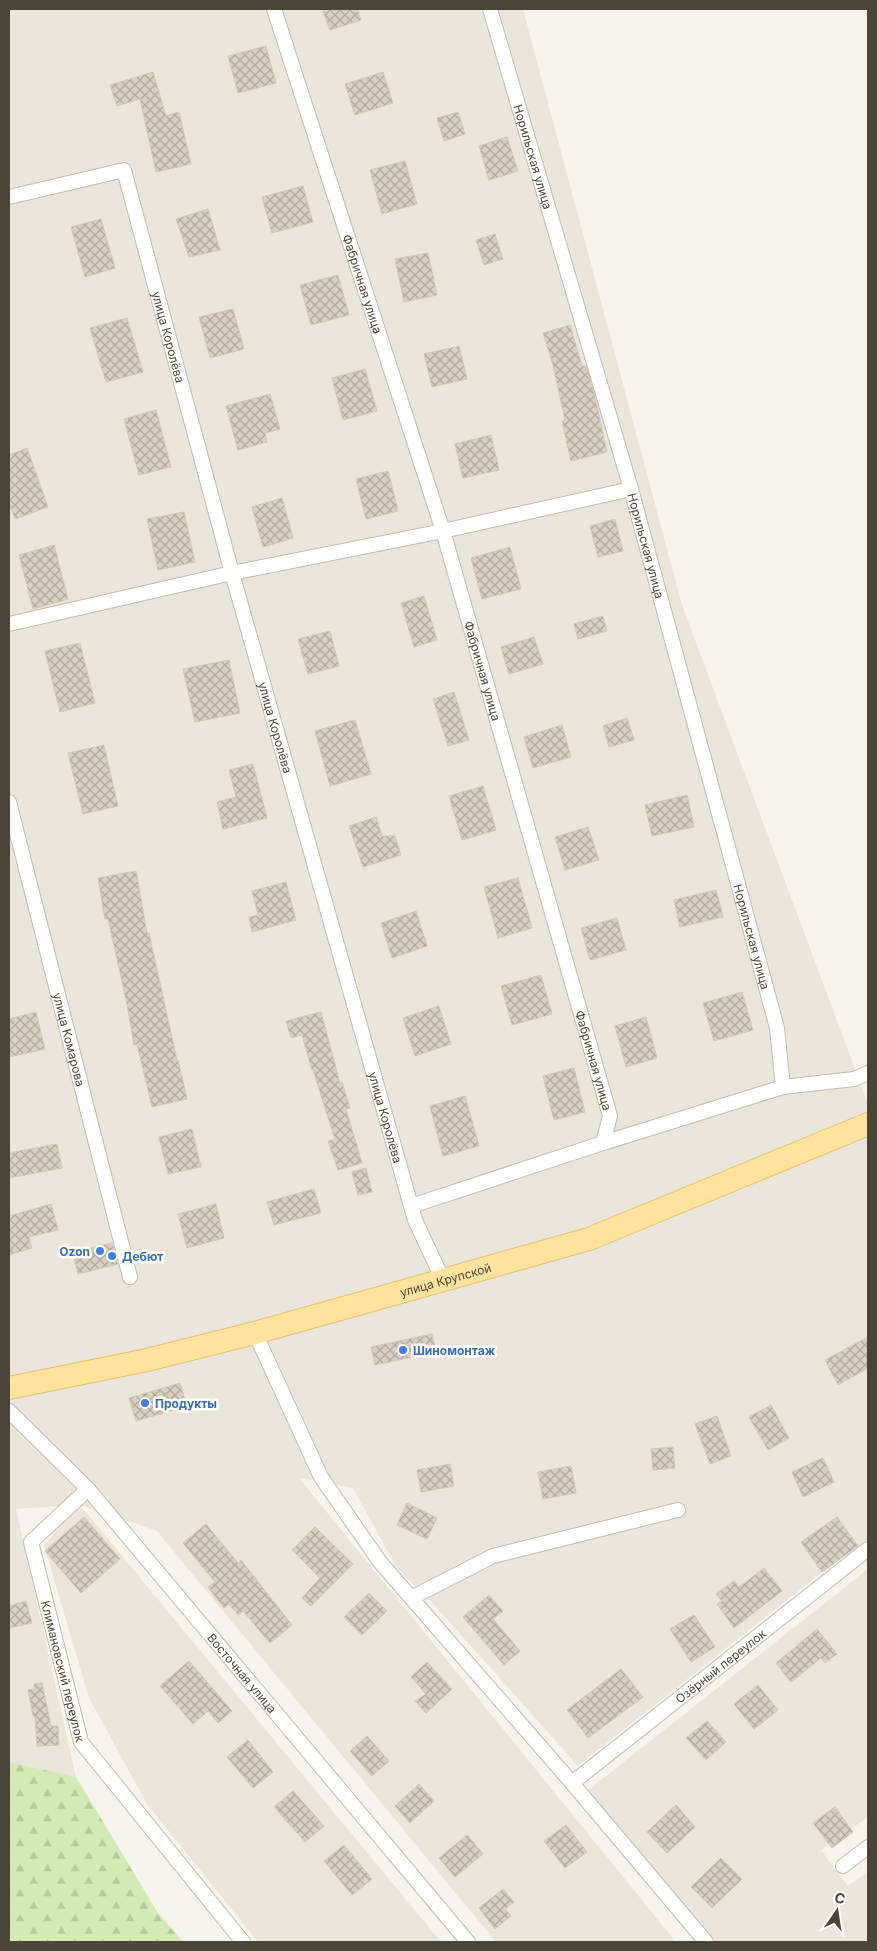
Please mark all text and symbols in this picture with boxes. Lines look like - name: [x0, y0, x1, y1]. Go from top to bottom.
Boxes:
- street label: Норильская улица: [511, 103, 556, 211]
- street label: Фабричная улица: [340, 233, 386, 335]
- street label: улица Королёва: [149, 289, 188, 384]
- street label: Норильская улица: [625, 491, 668, 600]
- street label: Фабричная улица: [462, 619, 504, 722]
- street label: улица Королёва: [256, 680, 296, 775]
- street label: Норильская улица: [731, 882, 774, 991]
- street label: улица Комарова: [50, 991, 89, 1088]
- street label: Фабричная улица: [573, 1008, 615, 1112]
- street label: улица Королёва: [366, 1070, 406, 1165]
- place label: Ozon: [59, 1244, 90, 1259]
- marker: Ozon: [94, 1245, 106, 1257]
- place label: Дебют: [122, 1249, 163, 1264]
- marker: Дебют: [106, 1250, 118, 1262]
- street label: улица Крупской: [398, 1259, 493, 1299]
- place label: Шиномонтаж: [413, 1343, 496, 1358]
- marker: Шиномонтаж: [397, 1344, 409, 1356]
- place label: Продукты: [155, 1396, 217, 1411]
- marker: Продукты: [139, 1397, 151, 1409]
- street label: Климановский переулок: [38, 1599, 88, 1744]
- street label: Озёрный переулок: [672, 1625, 769, 1706]
- street label: Восточная улица: [204, 1630, 280, 1716]
- north arrow: [812, 1886, 862, 1936]
- text: С: [833, 1888, 847, 1907]

